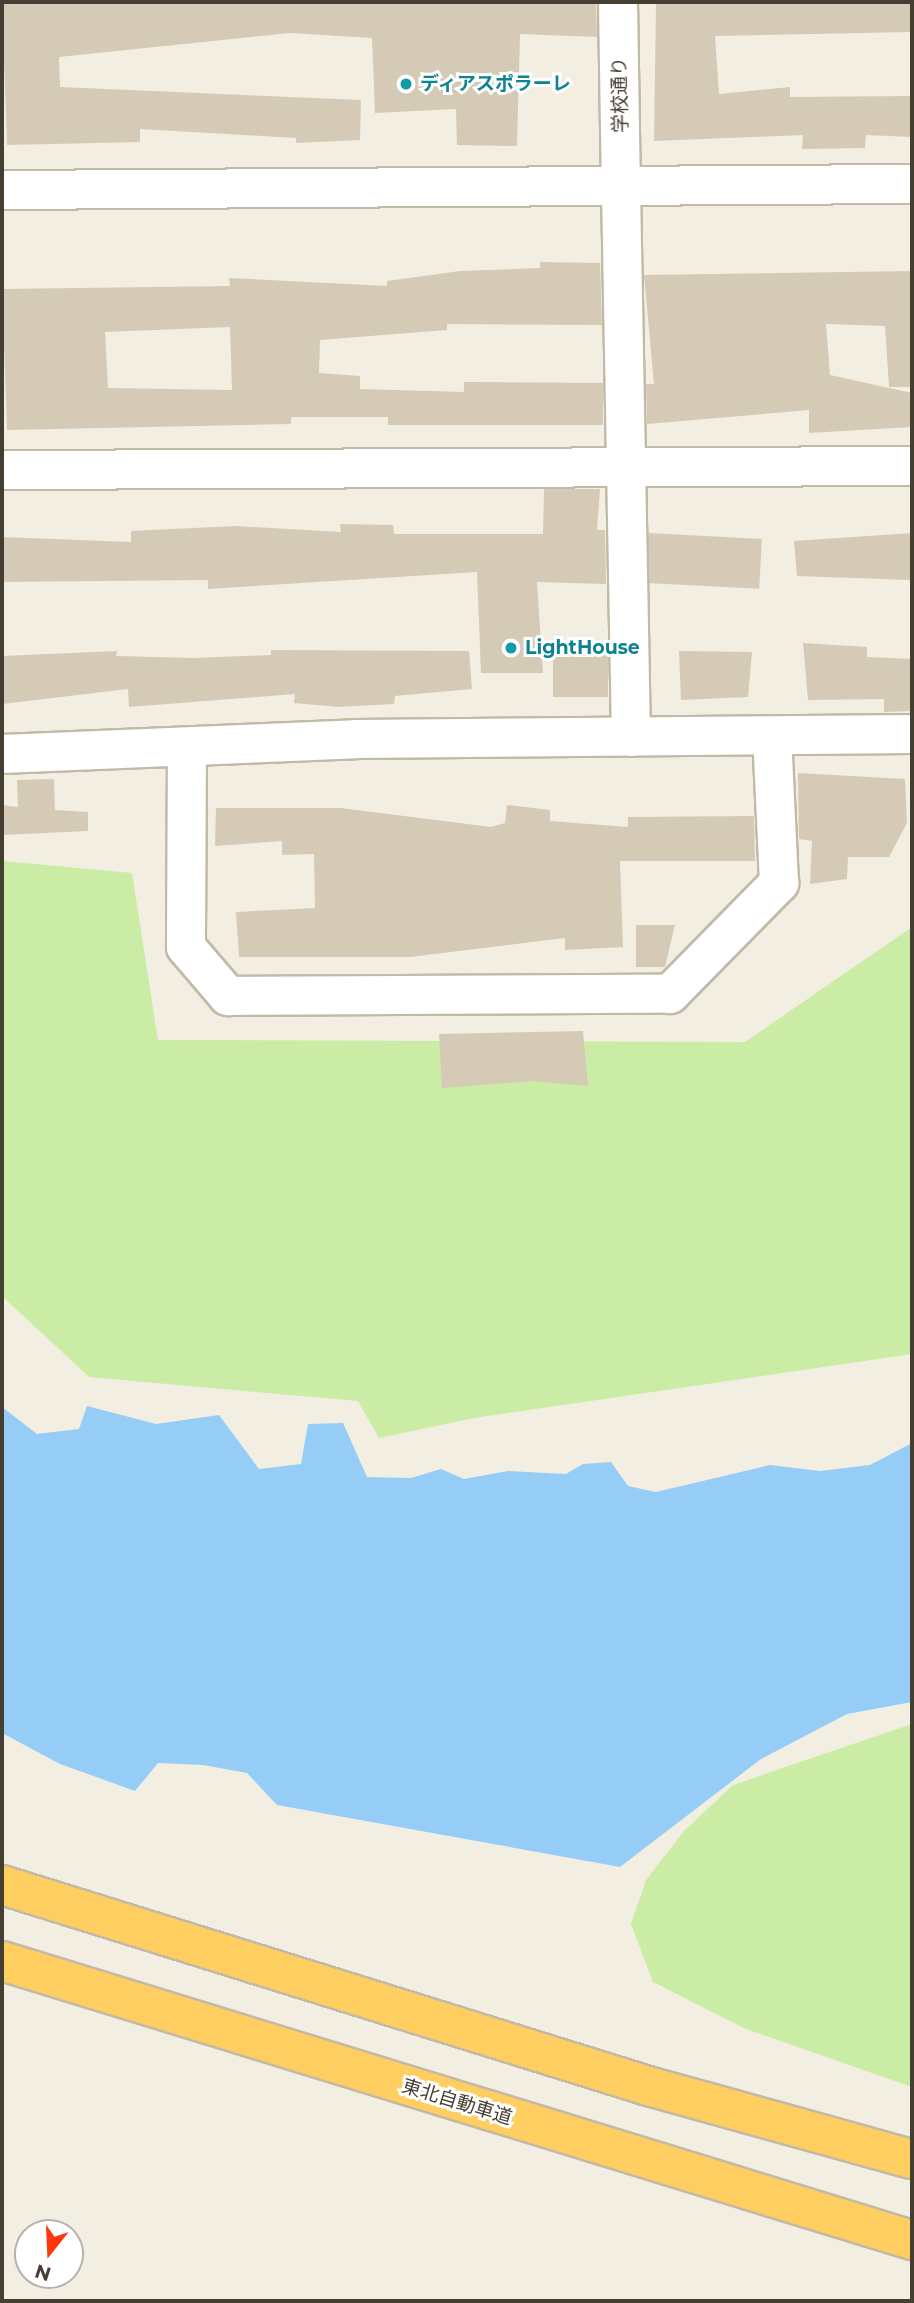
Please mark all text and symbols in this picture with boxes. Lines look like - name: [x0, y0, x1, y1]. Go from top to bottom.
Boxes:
- street label: 学校通り: [608, 57, 632, 133]
- place label: ディアスポラーレ: [420, 73, 572, 95]
- marker: ディアスポラーレ: [398, 76, 414, 92]
- place label: LightHouse: [525, 637, 640, 659]
- marker: LightHouse: [503, 640, 519, 656]
- street label: 東北自動車道: [399, 2074, 515, 2130]
- north arrow: [14, 2219, 84, 2289]
- text: N: [32, 2259, 54, 2286]

